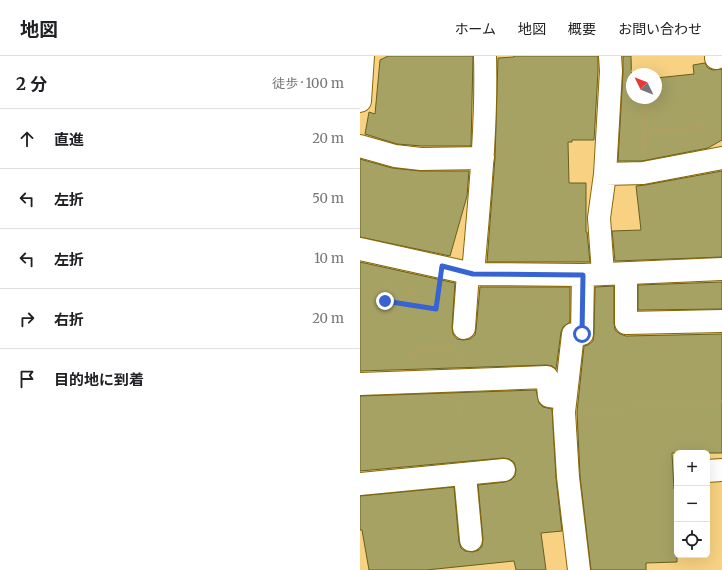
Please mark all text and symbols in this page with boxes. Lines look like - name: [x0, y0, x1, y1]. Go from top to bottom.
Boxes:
- text: 地図: [20, 17, 58, 41]
- text: ホーム: [454, 20, 496, 38]
- text: 地図: [518, 20, 546, 38]
- text: 概要: [568, 20, 596, 38]
- text: お問い合わせ: [618, 20, 702, 38]
- north arrow: [626, 68, 662, 104]
- text: 2 分: [16, 73, 47, 95]
- text: 徒歩 · 100 m: [272, 75, 344, 92]
- icon: ahead: [16, 128, 38, 150]
- text: 直進: [54, 130, 84, 149]
- text: 20 m: [312, 130, 344, 147]
- icon: left: [16, 188, 38, 210]
- text: 左折: [54, 190, 84, 209]
- text: 50 m: [312, 190, 344, 207]
- icon: left: [16, 248, 38, 270]
- text: 左折: [54, 250, 84, 269]
- text: 10 m: [314, 250, 344, 267]
- route end: [376, 292, 394, 310]
- icon: right: [16, 308, 38, 330]
- text: 右折: [54, 310, 84, 329]
- text: 20 m: [312, 310, 344, 327]
- route start: [573, 325, 591, 343]
- icon: arrive: [16, 368, 38, 390]
- text: 目的地に到着: [54, 370, 144, 389]
- map controls: [674, 450, 710, 558]
- button: +: [674, 450, 710, 486]
- button: −: [674, 486, 710, 522]
- button: locate: [674, 522, 710, 558]

